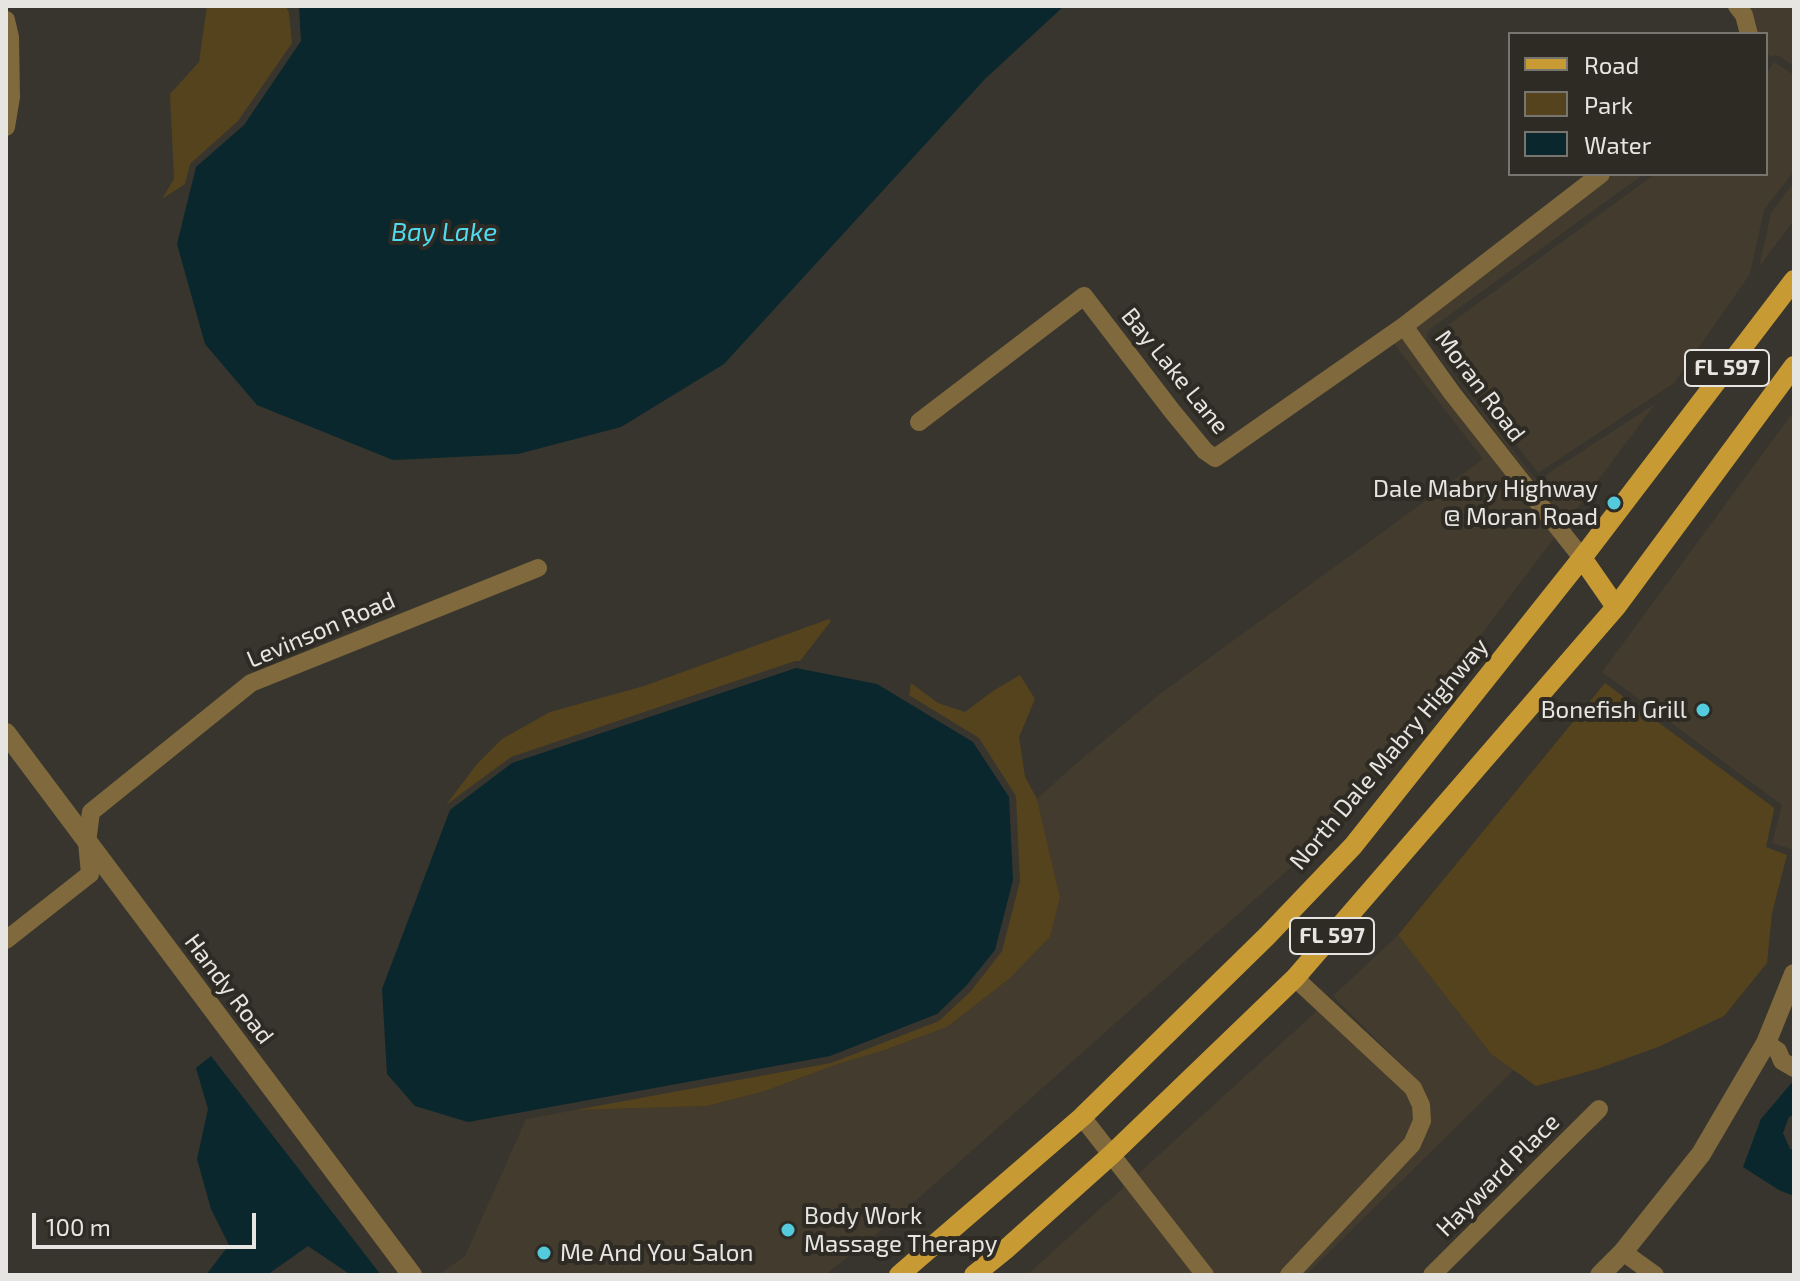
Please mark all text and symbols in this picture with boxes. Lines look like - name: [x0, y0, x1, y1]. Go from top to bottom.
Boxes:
- legend: [1508, 32, 1768, 176]
- text: Road: [1584, 50, 1639, 79]
- text: Park: [1584, 90, 1633, 119]
- text: Water: [1584, 130, 1651, 159]
- water label: Bay Lake: [391, 216, 497, 248]
- street label: Bay Lake Lane: [1115, 302, 1235, 440]
- street label: Moran Road: [1429, 325, 1531, 447]
- road number: FL 597: [1685, 350, 1769, 386]
- place label: Dale Mabry Highway @ Moran Road: [1373, 475, 1598, 531]
- marker: Dale Mabry Highway @ Moran Road: [1605, 494, 1623, 512]
- street label: Levinson Road: [243, 586, 399, 674]
- street label: North Dale Mabry Highway: [1284, 632, 1494, 876]
- place label: Bonefish Grill: [1541, 696, 1687, 724]
- marker: Bonefish Grill: [1694, 701, 1712, 719]
- road number: FL 597: [1290, 918, 1374, 954]
- street label: Handy Road: [178, 928, 280, 1050]
- street label: Hayward Place: [1430, 1107, 1566, 1243]
- scale bar: [36, 1197, 260, 1247]
- place label: Body Work Massage Therapy: [804, 1202, 997, 1258]
- text: 100 m: [46, 1212, 111, 1241]
- marker: Body Work Massage Therapy: [779, 1221, 797, 1239]
- place label: Me And You Salon: [560, 1239, 753, 1267]
- marker: Me And You Salon: [535, 1244, 553, 1262]

